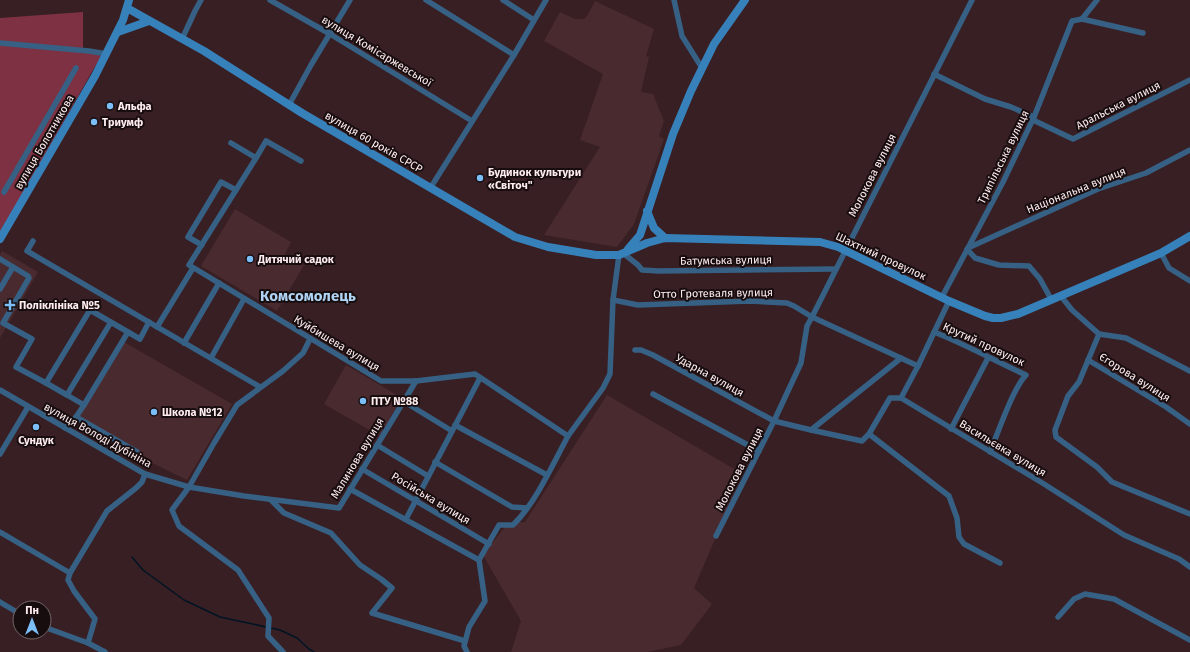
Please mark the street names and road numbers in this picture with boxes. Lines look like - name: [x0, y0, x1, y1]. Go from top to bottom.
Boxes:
- street label: вулиця Комісаржевської: [319, 13, 435, 90]
- street label: Аральська вулиця: [1074, 79, 1163, 132]
- street label: вулиця Болотникова: [12, 93, 77, 192]
- street label: Трипільська вулиця: [975, 108, 1032, 206]
- street label: вулиця 60 років СРСР: [323, 109, 425, 176]
- street label: Молокова вулиця: [846, 132, 899, 219]
- street label: Національна вулиця: [1025, 165, 1128, 216]
- street label: Шахтний провулок: [833, 230, 928, 283]
- street label: Батумська вулиця: [680, 253, 772, 268]
- street label: Отто Гротеваля вулиця: [653, 286, 773, 301]
- street label: Куйбишева вулиця: [291, 313, 382, 374]
- street label: Крутий провулок: [941, 320, 1027, 369]
- street label: Єгорова вулиця: [1097, 350, 1173, 405]
- street label: Ударна вулиця: [673, 351, 746, 400]
- street label: вулиця Володі Дубініна: [42, 400, 154, 471]
- street label: Малинова вулиця: [328, 415, 387, 501]
- street label: Васильєвка вулиця: [957, 417, 1049, 480]
- street label: Молокова вулиця: [713, 426, 766, 513]
- street label: Російська вулиця: [389, 470, 472, 527]

